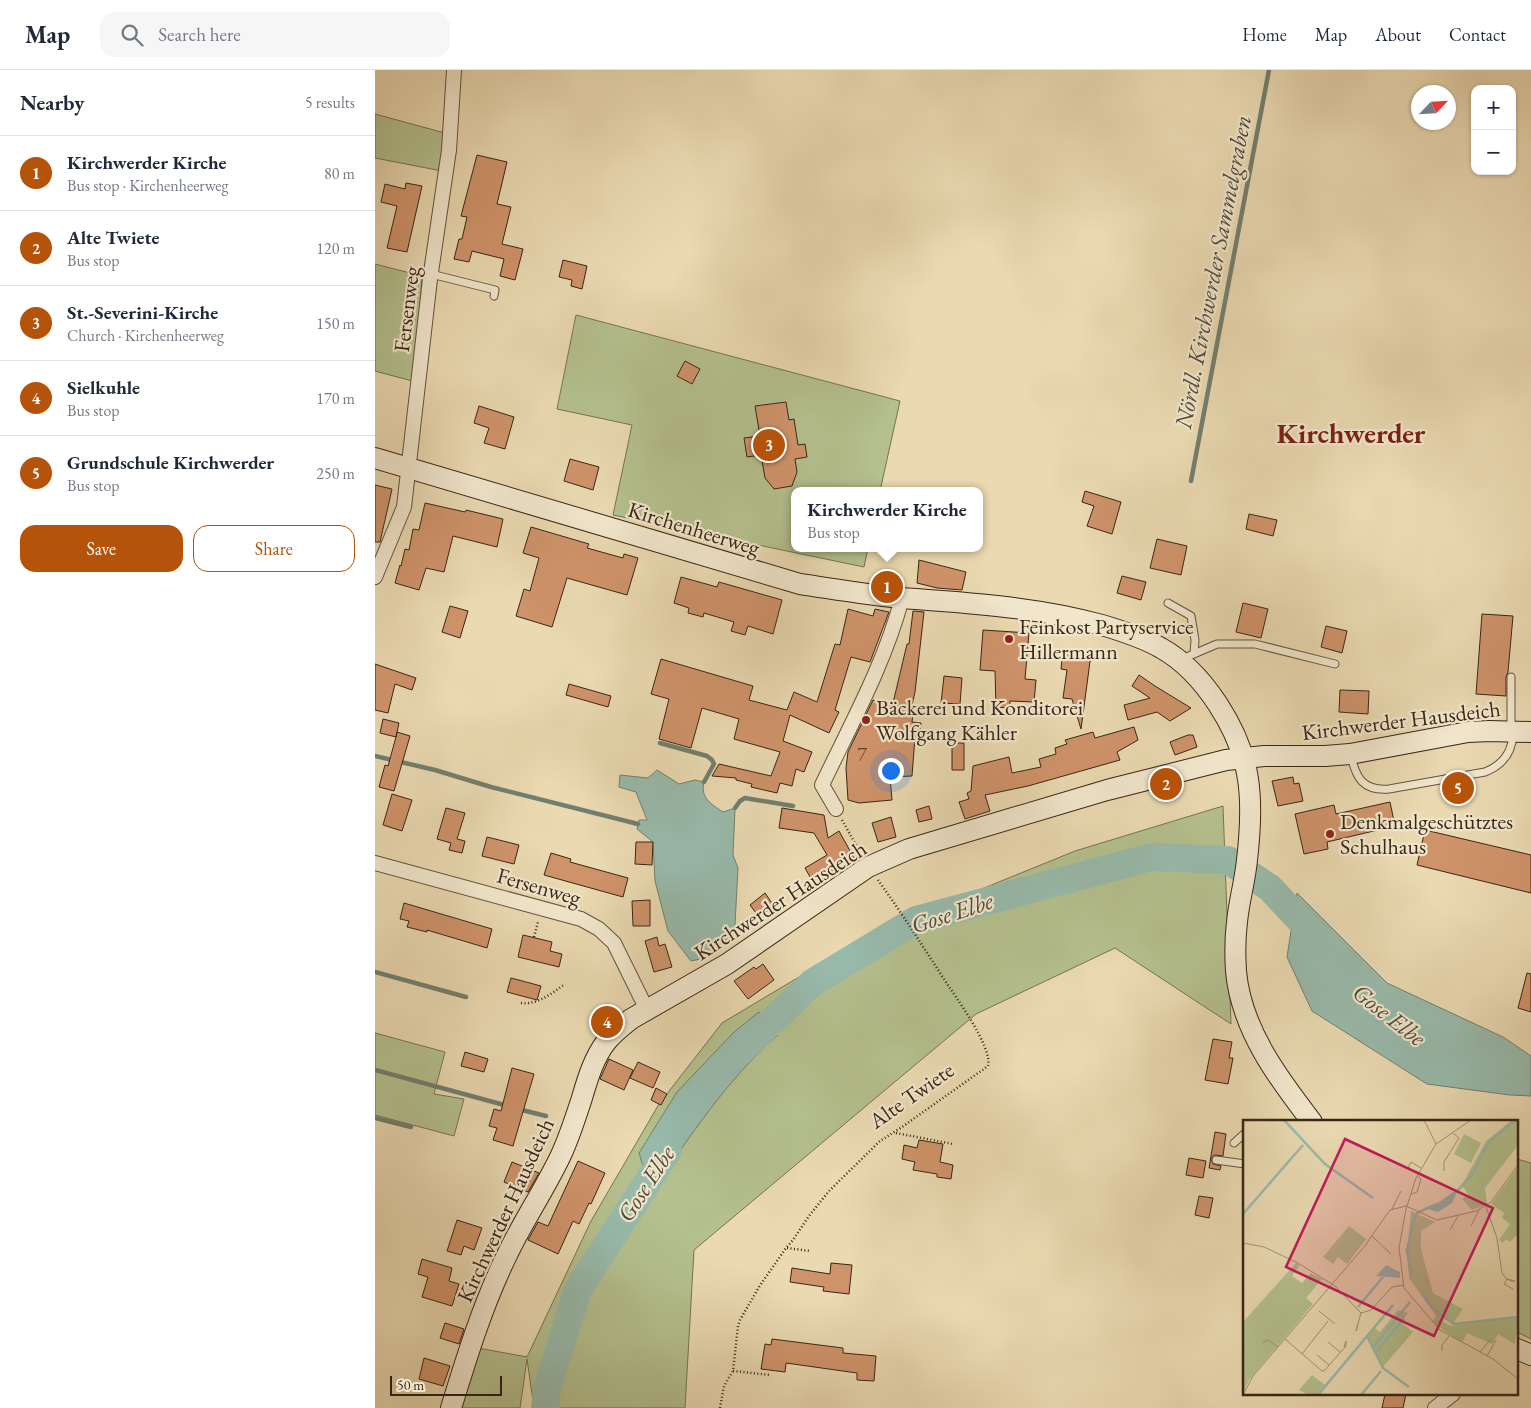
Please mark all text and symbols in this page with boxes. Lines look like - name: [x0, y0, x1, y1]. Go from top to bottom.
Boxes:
- search box: [100, 12, 450, 57]
- text: Map: [25, 19, 70, 50]
- icon: search: [118, 21, 146, 49]
- text: Search here: [158, 22, 241, 47]
- text: Home: [1242, 23, 1287, 46]
- text: Map: [1315, 23, 1347, 46]
- text: About: [1375, 23, 1421, 46]
- text: Contact: [1449, 23, 1506, 46]
- north arrow: [1411, 85, 1456, 130]
- map controls: [1471, 85, 1516, 175]
- button: +: [1471, 85, 1516, 130]
- text: Nearby: [20, 89, 84, 116]
- text: 5 results: [305, 92, 355, 113]
- water label: Nördl. Kirchwerder Sammelgraben: [1167, 112, 1258, 432]
- button: −: [1471, 130, 1516, 175]
- text: Kirchwerder Kirche: [67, 150, 226, 175]
- text: 1: [32, 163, 40, 184]
- text: 80 m: [324, 163, 355, 184]
- text: Bus stop · Kirchenheerweg: [67, 175, 228, 196]
- text: Alte Twiete: [67, 225, 160, 250]
- text: 2: [32, 238, 40, 259]
- text: 120 m: [316, 238, 355, 259]
- text: Bus stop: [67, 250, 120, 271]
- street label: Fersenweg: [387, 264, 426, 353]
- text: St.-Severini-Kirche: [67, 300, 218, 325]
- text: 3: [32, 313, 40, 334]
- text: 150 m: [316, 313, 355, 334]
- text: Church · Kirchenheerweg: [67, 325, 224, 346]
- text: Sielkuhle: [67, 375, 140, 400]
- text: 4: [32, 388, 40, 409]
- text: 170 m: [316, 388, 355, 409]
- text: Bus stop: [67, 400, 120, 421]
- district label: Kirchwerder: [1277, 415, 1426, 451]
- pin: 3: [753, 426, 785, 464]
- text: Grundschule Kirchwerder: [67, 450, 274, 475]
- text: 5: [32, 463, 40, 484]
- text: 250 m: [316, 463, 355, 484]
- text: Bus stop: [67, 475, 120, 496]
- popup: [791, 487, 983, 552]
- street label: Kirchenheerweg: [624, 495, 764, 562]
- text: Kirchwerder Kirche: [807, 497, 967, 522]
- text: Bus stop: [807, 522, 860, 543]
- button: Save: [20, 525, 183, 572]
- button: Share: [193, 525, 355, 572]
- pin: 1: [871, 568, 903, 606]
- place label: Feinkost Partyservice Hillermann: [1019, 612, 1194, 666]
- marker: Feinkost Partyservice Hillermann: [1003, 633, 1015, 645]
- place label: Bäckerei und Konditorei Wolfgang Kähler: [876, 693, 1083, 747]
- street label: Kirchwerder Hausdeich: [1300, 694, 1502, 747]
- marker: Bäckerei und Konditorei Wolfgang Kähler: [860, 714, 872, 726]
- house number: 7: [857, 741, 867, 767]
- your location: [878, 758, 904, 784]
- pin: 2: [1150, 765, 1182, 803]
- pin: 5: [1442, 769, 1474, 807]
- place label: Denkmalgeschütztes Schulhaus: [1340, 807, 1513, 861]
- marker: Denkmalgeschütztes Schulhaus: [1324, 828, 1336, 840]
- street label: Kirchwerder Hausdeich: [688, 834, 872, 967]
- street label: Fersenweg: [494, 861, 585, 912]
- water label: Gose Elbe: [907, 884, 998, 940]
- water label: Gose Elbe: [1346, 976, 1433, 1053]
- pin: 4: [591, 1003, 623, 1041]
- street label: Alte Twiete: [862, 1055, 960, 1136]
- street label: Kirchwerder Hausdeich: [450, 1113, 561, 1307]
- inset map: [1243, 1120, 1519, 1396]
- water label: Gose Elbe: [610, 1139, 682, 1228]
- scale bar: [390, 1373, 503, 1396]
- text: 50 m: [397, 1376, 424, 1394]

